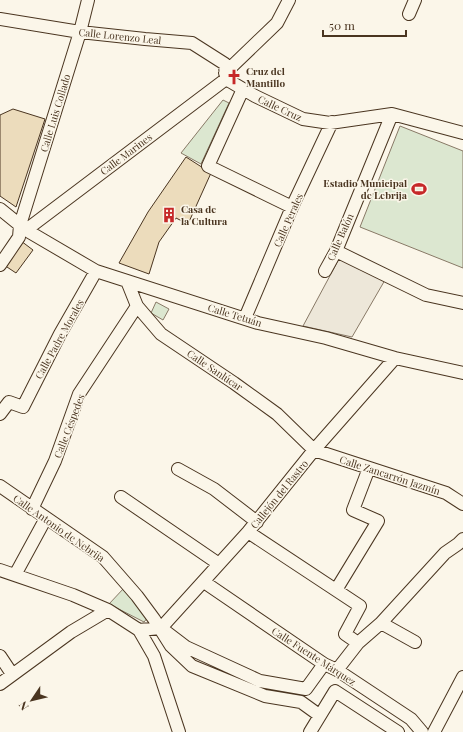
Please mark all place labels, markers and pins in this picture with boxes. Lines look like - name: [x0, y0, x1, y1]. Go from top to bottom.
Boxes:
- place label: Cruz del Mantillo: [246, 64, 285, 90]
- church icon: Cruz del Mantillo: [225, 68, 243, 86]
- place label: Estadio Municipal de Lebrija: [323, 176, 408, 202]
- sports icon: Estadio Municipal de Lebrija: [410, 180, 428, 198]
- place label: Casa de la Cultura: [181, 202, 228, 228]
- building icon: Casa de la Cultura: [160, 206, 178, 224]

